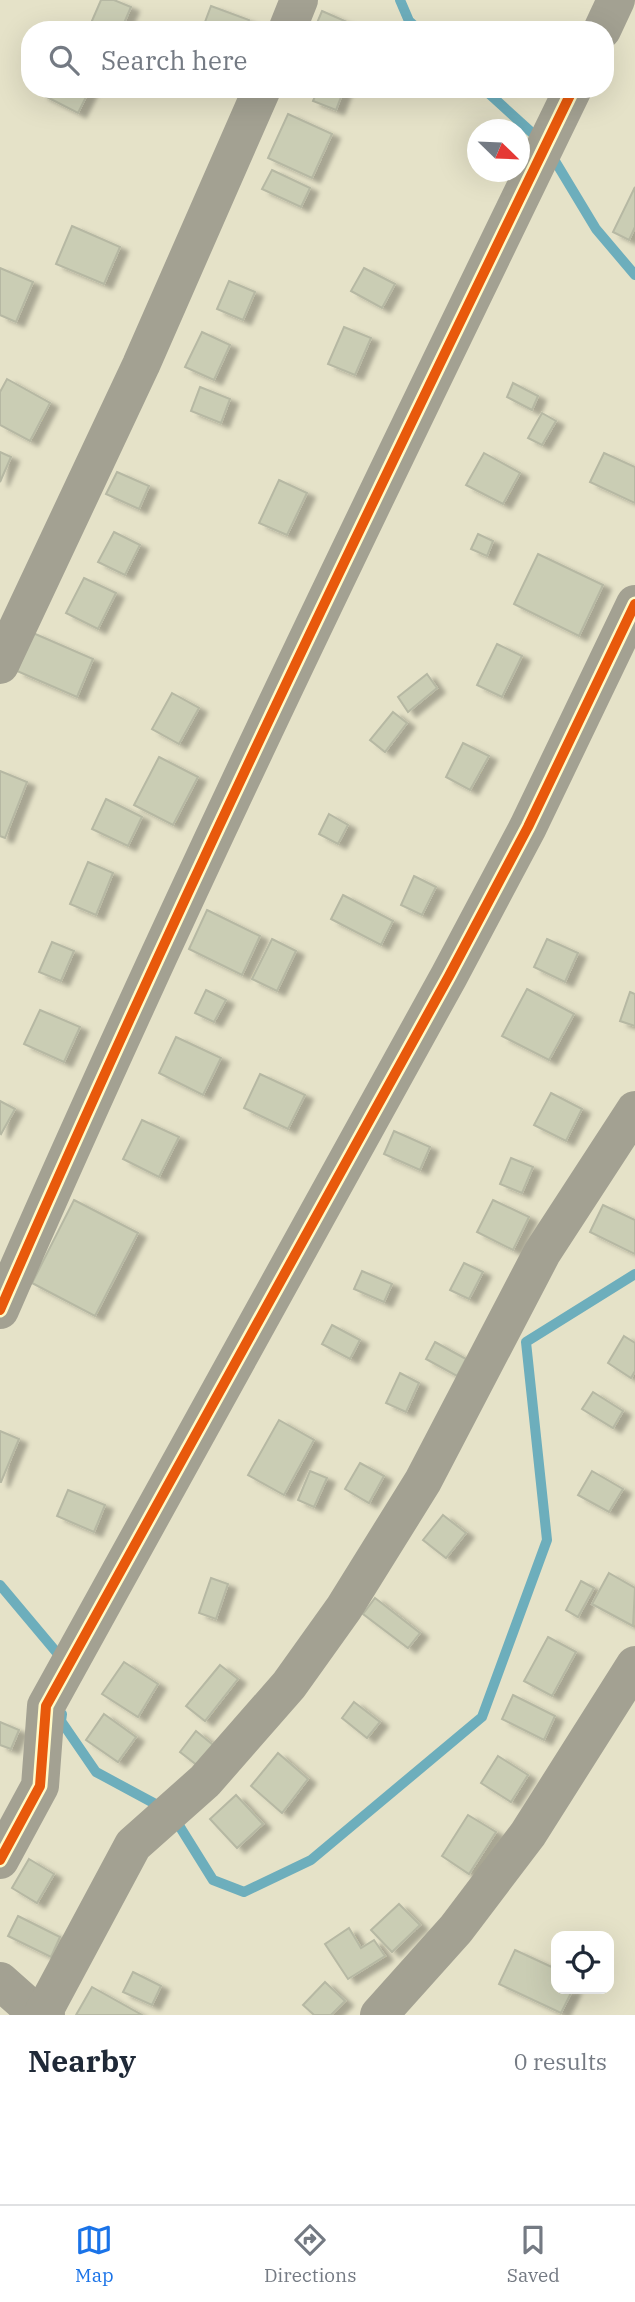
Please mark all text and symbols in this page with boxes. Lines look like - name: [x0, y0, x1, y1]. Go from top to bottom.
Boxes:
- search box: [21, 21, 614, 98]
- icon: search: [45, 41, 83, 79]
- text: Search here: [101, 43, 247, 77]
- north arrow: [467, 119, 530, 182]
- map controls: [551, 1931, 614, 1994]
- button: locate: [551, 1931, 614, 1994]
- text: Nearby: [28, 2041, 136, 2080]
- text: 0 results: [514, 2046, 607, 2076]
- tab: Map: [75, 2221, 114, 2287]
- tab: Directions: [264, 2221, 357, 2287]
- tab: Saved: [507, 2221, 560, 2287]

